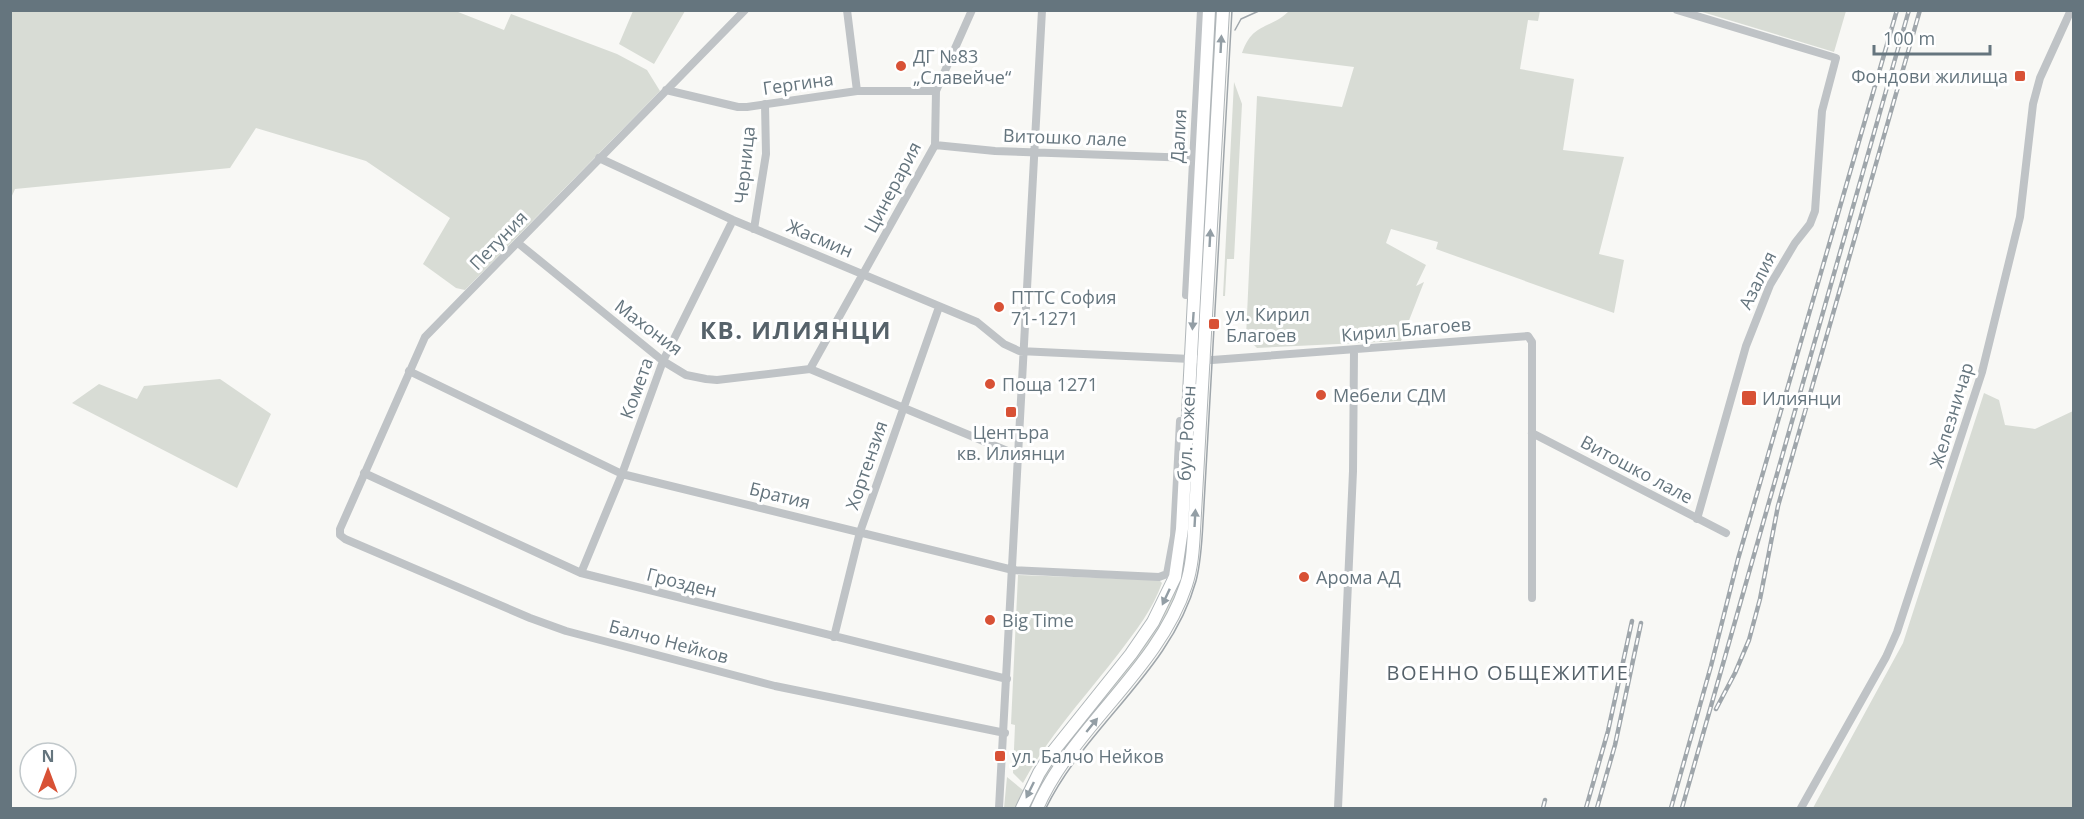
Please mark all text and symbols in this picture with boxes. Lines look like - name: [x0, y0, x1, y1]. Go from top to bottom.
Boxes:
- scale bar: [1874, 18, 1990, 56]
- text: 100 m: [1883, 26, 1935, 50]
- one-way arrow: [1216, 34, 1225, 53]
- place label: ДГ №83 „Славейче“: [913, 44, 1012, 89]
- marker: ДГ №83 „Славейче“: [894, 59, 908, 73]
- place label: Фондови жилища: [1851, 64, 2008, 88]
- street label: Гергина: [761, 66, 835, 100]
- marker: Фондови жилища: [2013, 69, 2027, 83]
- street label: Далия: [1165, 108, 1191, 164]
- street label: Витошко лале: [1003, 123, 1127, 151]
- street label: Черница: [728, 125, 760, 205]
- street label: Цинерария: [858, 137, 926, 237]
- street label: Петуния: [464, 205, 532, 275]
- street label: Жасмин: [783, 213, 857, 263]
- one-way arrow: [1205, 229, 1215, 248]
- street label: Азалия: [1733, 247, 1781, 313]
- place label: ПТТС София 71-1271: [1011, 285, 1116, 330]
- street label: Махония: [610, 294, 688, 360]
- marker: ПТТС София 71-1271: [992, 300, 1006, 314]
- place label: ул. Кирил Благоев: [1226, 302, 1310, 347]
- one-way arrow: [1188, 311, 1198, 330]
- street label: Кирил Благоев: [1340, 311, 1472, 347]
- district label: КВ. ИЛИЯНЦИ: [700, 313, 892, 346]
- marker: ул. Кирил Благоев: [1207, 317, 1221, 331]
- street label: Комета: [614, 354, 658, 422]
- street label: Железничар: [1924, 359, 1978, 471]
- place label: Поща 1271: [1002, 372, 1098, 396]
- marker: Поща 1271: [983, 377, 997, 391]
- place label: Мебели СДМ: [1333, 383, 1446, 407]
- street label: бул. Рожен: [1172, 385, 1200, 481]
- place label: Илиянци: [1762, 386, 1842, 410]
- marker: Мебели СДМ: [1314, 388, 1328, 402]
- marker: Илиянци: [1740, 389, 1758, 407]
- marker: Центъра кв. Илиянци: [1004, 405, 1018, 419]
- street label: Хортензия: [840, 417, 892, 513]
- place label: Центъра кв. Илиянци: [957, 420, 1065, 465]
- street label: Витошко лале: [1577, 429, 1697, 509]
- street label: Братия: [747, 476, 813, 514]
- one-way arrow: [1190, 509, 1199, 528]
- street label: Грозден: [644, 562, 720, 602]
- place label: Арома АД: [1316, 565, 1401, 589]
- marker: Арома АД: [1297, 570, 1311, 584]
- one-way arrow: [1162, 588, 1171, 605]
- place label: Big Time: [1002, 608, 1074, 632]
- street label: Балчо Нейков: [606, 613, 732, 669]
- marker: Big Time: [983, 613, 997, 627]
- district label: ВОЕННО ОБЩЕЖИТИЕ: [1387, 659, 1629, 686]
- one-way arrow: [1086, 717, 1099, 733]
- north arrow: [18, 741, 78, 801]
- place label: ул. Балчо Нейков: [1012, 744, 1164, 768]
- text: N: [41, 745, 55, 767]
- marker: ул. Балчо Нейков: [993, 749, 1007, 763]
- one-way arrow: [1026, 782, 1035, 799]

